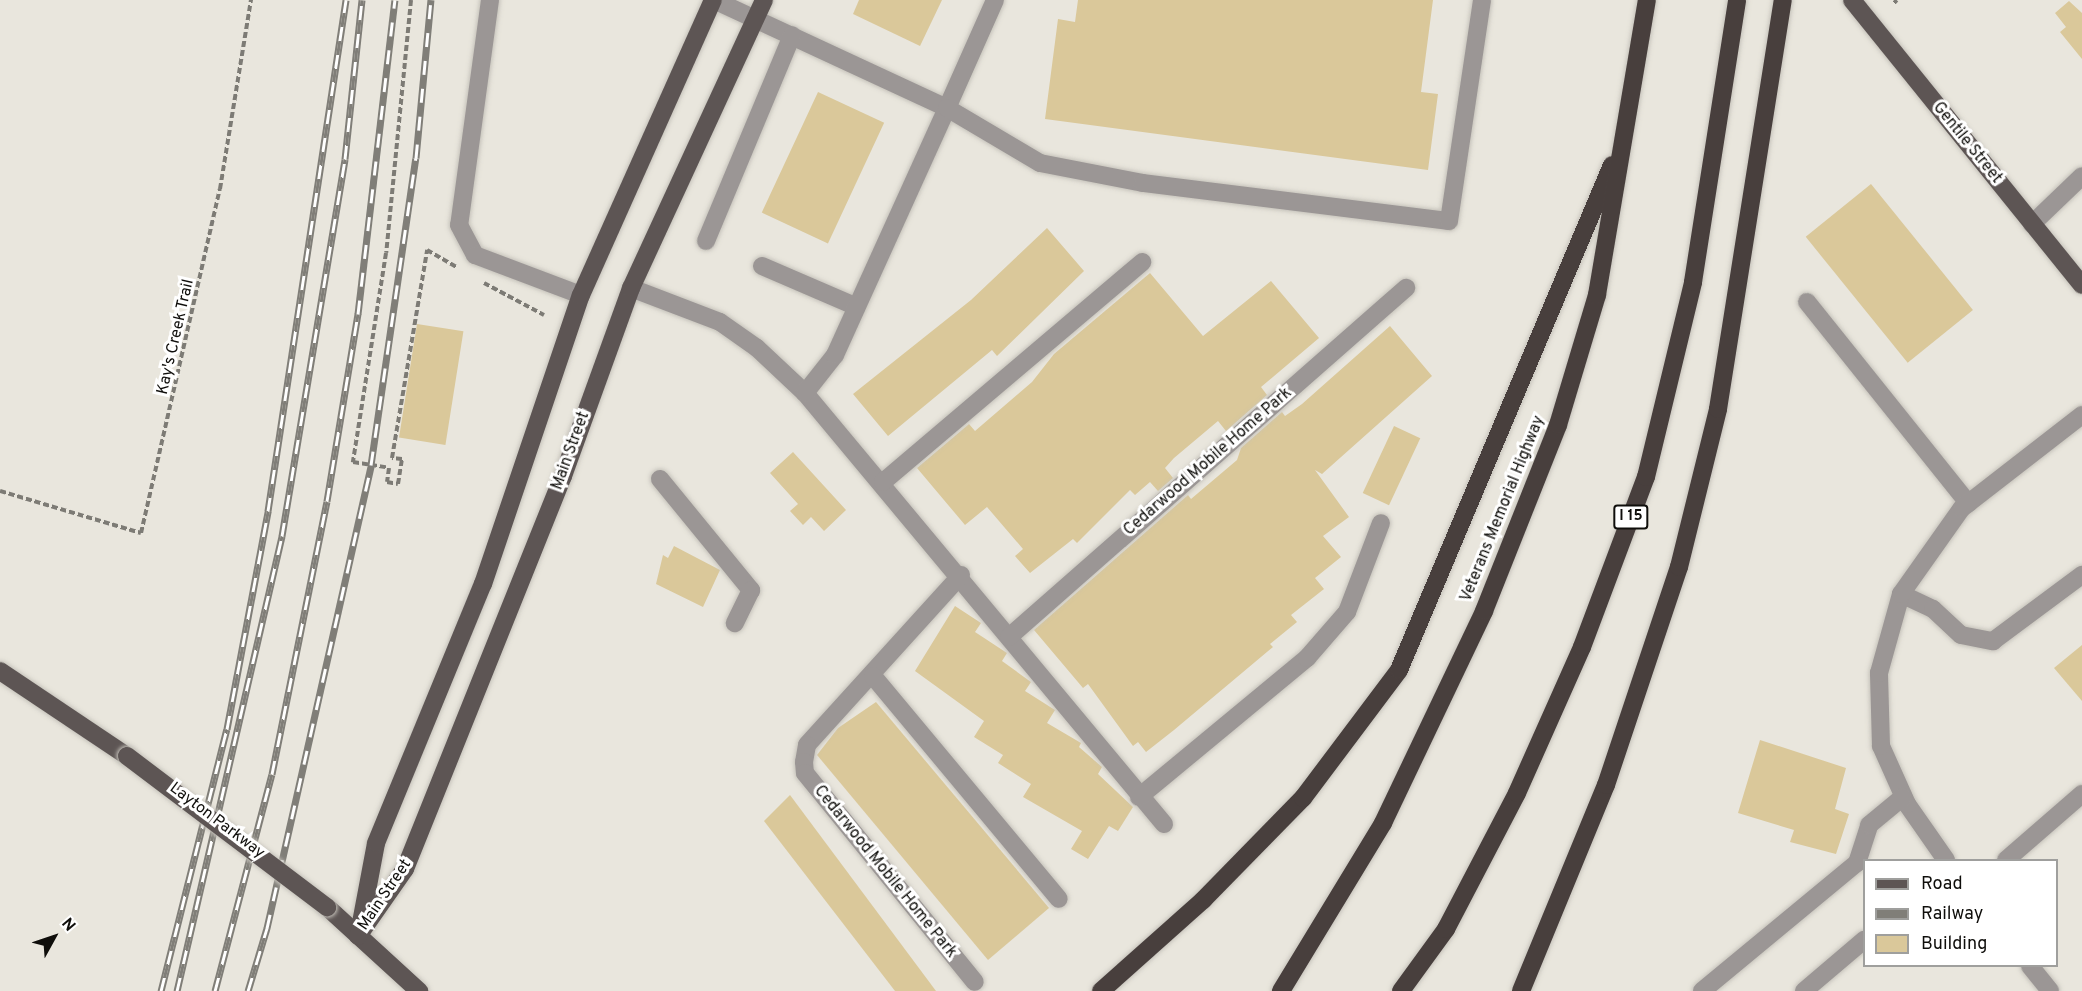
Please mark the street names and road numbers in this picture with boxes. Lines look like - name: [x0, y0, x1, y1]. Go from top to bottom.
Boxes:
- street label: Gentile Street: [1928, 99, 2006, 187]
- street label: Kay's Creek Trail: [153, 277, 199, 397]
- street label: Cedarwood Mobile Home Park: [1120, 384, 1296, 540]
- street label: Main Street: [548, 409, 594, 493]
- street label: Veterans Memorial Highway: [1457, 413, 1549, 605]
- road number: I 15: [1613, 505, 1649, 529]
- street label: Layton Parkway: [166, 779, 268, 863]
- street label: Cedarwood Mobile Home Park: [809, 782, 961, 962]
- street label: Main Street: [354, 856, 416, 934]

